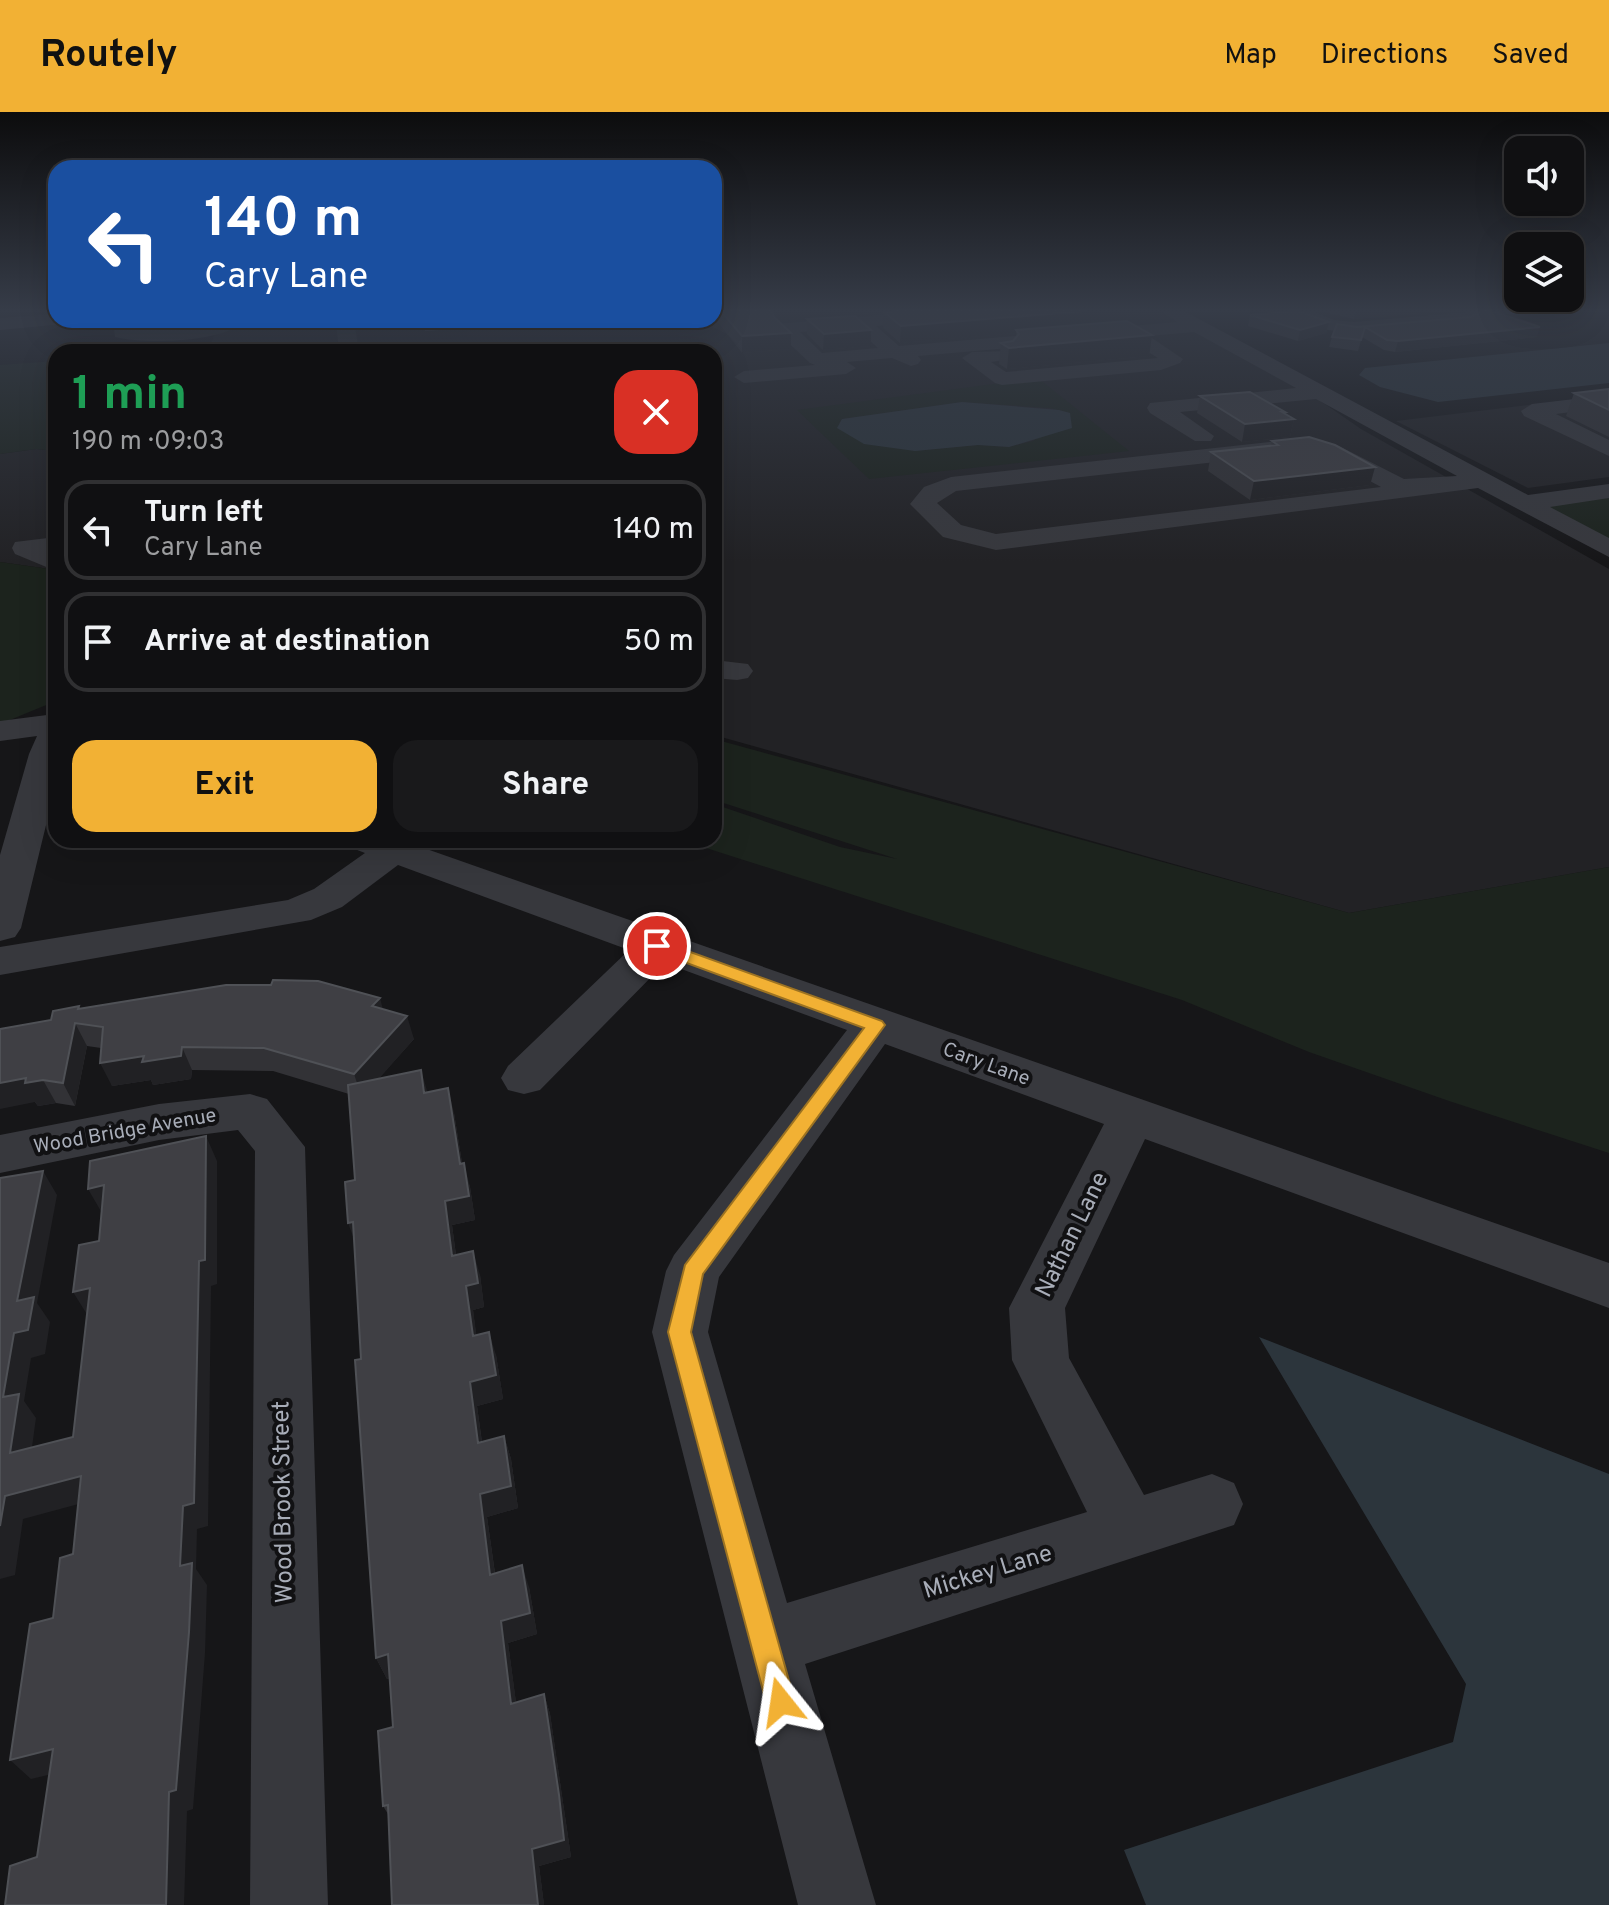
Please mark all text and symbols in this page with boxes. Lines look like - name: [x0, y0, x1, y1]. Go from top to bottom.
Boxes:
- text: Routely: [40, 32, 178, 81]
- text: Map: [1224, 38, 1277, 74]
- text: Directions: [1321, 38, 1448, 74]
- text: Saved: [1492, 38, 1569, 74]
- map controls: [1504, 136, 1584, 312]
- button: sound: [1504, 136, 1584, 216]
- text: 140 m: [204, 186, 362, 256]
- icon: left: [72, 192, 176, 296]
- button: layers: [1504, 232, 1584, 312]
- text: Cary Lane: [204, 255, 368, 301]
- text: 1 min: [72, 366, 187, 426]
- button: close: [614, 370, 698, 454]
- text: 190 m · 09:03: [72, 426, 224, 459]
- text: Turn left: [144, 495, 264, 532]
- icon: left: [76, 508, 120, 552]
- text: 140 m: [613, 512, 694, 549]
- text: Cary Lane: [144, 532, 263, 565]
- icon: arrive: [76, 620, 120, 664]
- text: Arrive at destination: [144, 624, 430, 661]
- text: 50 m: [624, 624, 694, 661]
- button: Exit: [72, 740, 377, 832]
- button: Share: [393, 740, 698, 832]
- pin: [623, 912, 691, 980]
- icon: arrive: [635, 924, 679, 968]
- street label: Cary Lane: [939, 1037, 1033, 1093]
- street label: Wood Bridge Avenue: [32, 1103, 218, 1161]
- street label: Nathan Lane: [1030, 1167, 1116, 1303]
- street label: Wood Brook Street: [267, 1401, 301, 1603]
- street label: Mickey Lane: [920, 1539, 1056, 1607]
- position arrow: [739, 1660, 823, 1744]

